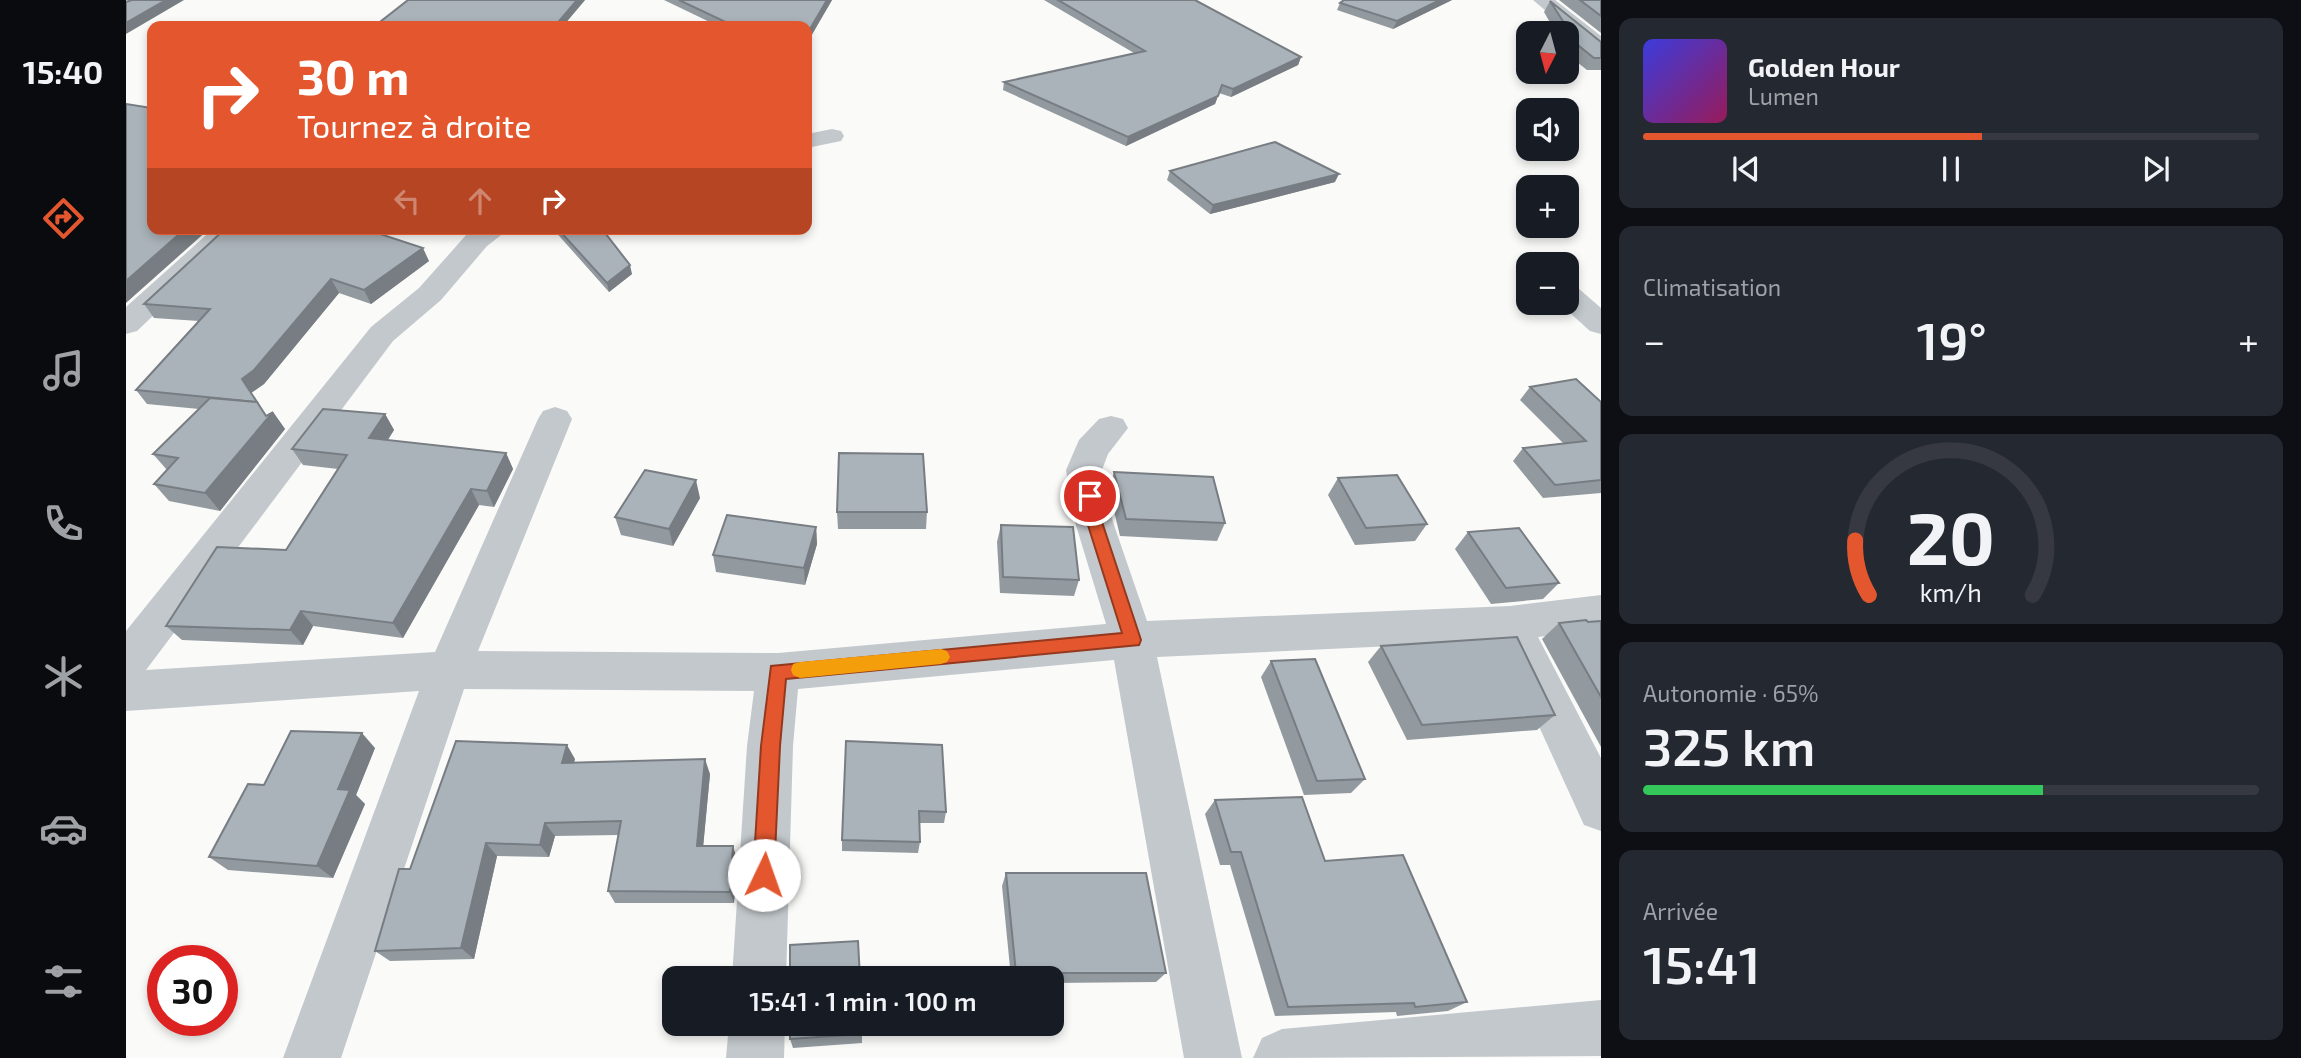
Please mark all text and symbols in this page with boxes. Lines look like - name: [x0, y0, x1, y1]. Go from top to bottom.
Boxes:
- north arrow: [1516, 21, 1578, 84]
- map controls: [1516, 21, 1579, 315]
- text: 30 m: [297, 46, 409, 105]
- icon: right: [182, 49, 273, 140]
- text: Golden Hour: [1748, 51, 1900, 82]
- text: 15:40: [23, 52, 103, 90]
- text: Lumen: [1748, 82, 1819, 110]
- button: sound: [1516, 98, 1579, 161]
- text: Tournez à droite: [297, 106, 531, 144]
- icon: previous: [1727, 150, 1765, 188]
- icon: pause: [1932, 150, 1970, 188]
- icon: next: [2137, 150, 2175, 188]
- button: +: [1516, 175, 1579, 238]
- icon: left: [388, 182, 426, 220]
- icon: ahead: [461, 182, 499, 220]
- icon: right: [534, 182, 572, 220]
- icon: directions: [39, 194, 88, 243]
- button: −: [1516, 252, 1579, 315]
- text: Climatisation: [1643, 273, 1781, 301]
- text: 19°: [1916, 308, 1987, 370]
- text: −: [1643, 317, 1665, 363]
- text: +: [2238, 317, 2259, 363]
- icon: music: [39, 346, 88, 395]
- pin: [1060, 466, 1120, 526]
- icon: arrive: [1071, 477, 1109, 515]
- text: 20: [1907, 492, 1995, 580]
- icon: phone: [39, 499, 88, 548]
- text: km/h: [1920, 577, 1982, 607]
- icon: climate: [39, 652, 88, 701]
- text: Autonomie · 65%: [1643, 679, 1819, 707]
- text: 325 km: [1643, 714, 1815, 776]
- icon: car: [39, 804, 88, 853]
- position arrow: [727, 838, 801, 912]
- text: Arrivée: [1643, 897, 1718, 925]
- text: 15:41: [1643, 932, 1760, 994]
- speed limit sign: 30: [147, 945, 238, 1036]
- icon: filters: [39, 957, 88, 1006]
- text: 15:41 · 1 min · 100 m: [749, 985, 977, 1016]

